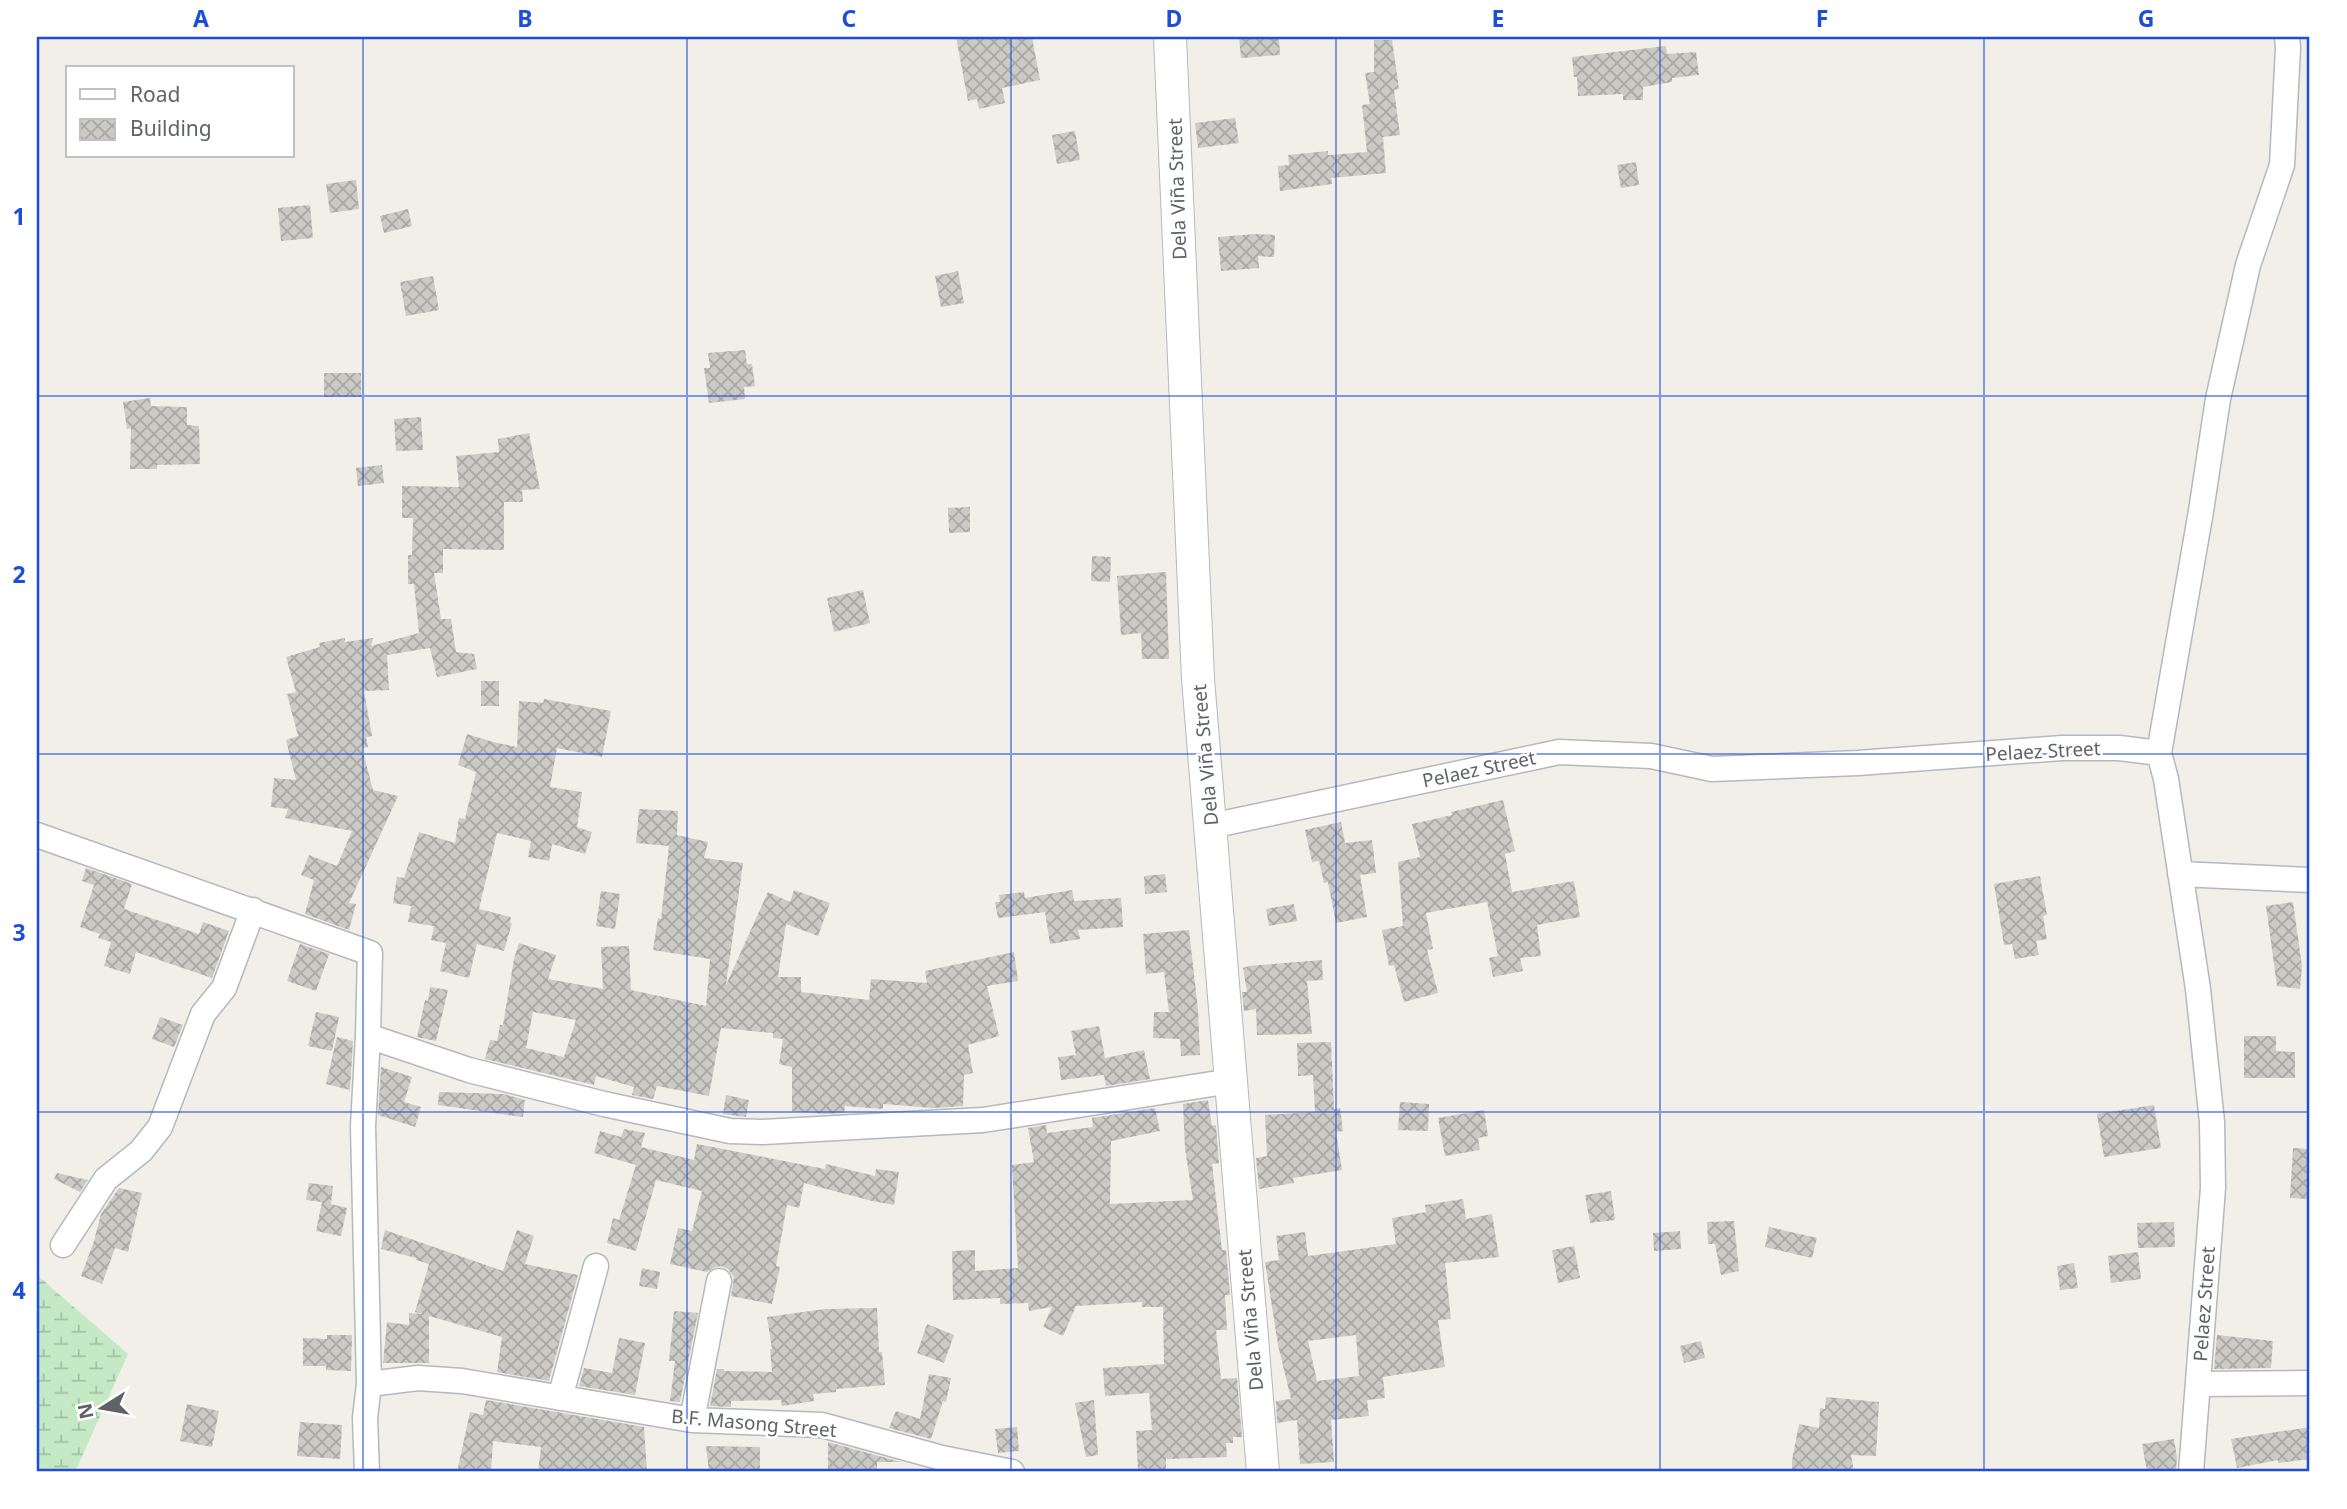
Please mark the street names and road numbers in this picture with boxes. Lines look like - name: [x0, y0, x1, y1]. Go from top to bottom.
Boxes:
- street label: Dela Viña Street: [1162, 118, 1192, 260]
- street label: Dela Viña Street: [1186, 683, 1224, 827]
- street label: Pelaez Street: [1985, 735, 2101, 767]
- street label: Pelaez Street: [1420, 744, 1538, 794]
- street label: Pelaez Street: [2187, 1245, 2221, 1362]
- street label: Dela Viña Street: [1231, 1248, 1269, 1392]
- street label: B.F. Masong Street: [670, 1403, 838, 1443]

